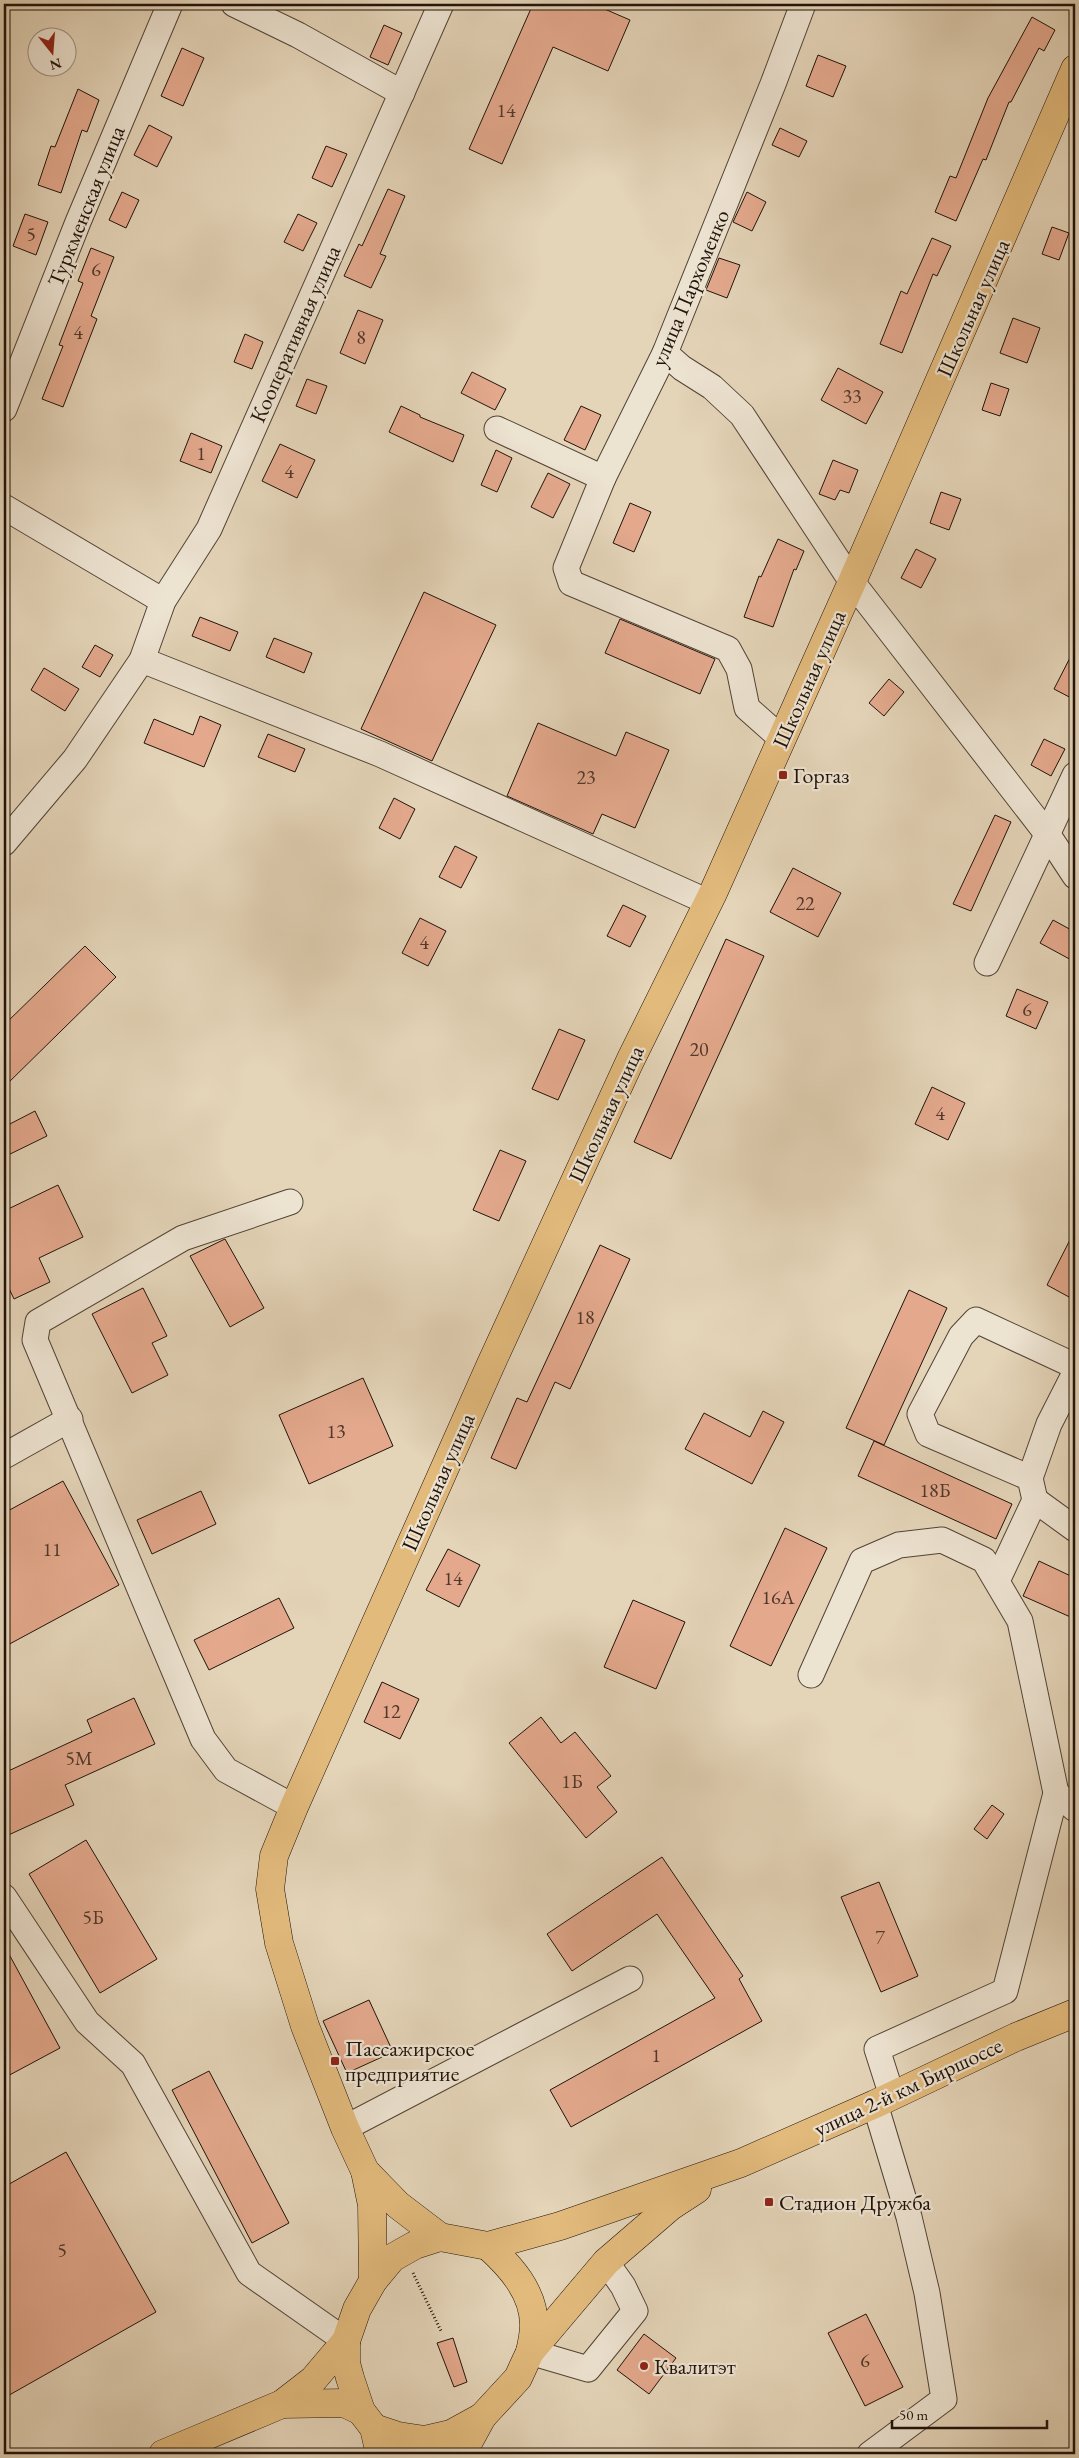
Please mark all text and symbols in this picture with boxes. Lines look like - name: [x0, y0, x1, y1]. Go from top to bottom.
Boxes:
- north arrow: [28, 28, 78, 78]
- text: N: [47, 54, 64, 75]
- house number: 14: [496, 97, 516, 123]
- street label: Туркменская улица: [41, 121, 132, 291]
- street label: улица Пархоменко: [644, 205, 736, 371]
- house number: 5: [26, 221, 36, 247]
- street label: Школьная улица: [930, 234, 1016, 382]
- street label: Кооперативная улица: [243, 241, 347, 427]
- house number: 6: [91, 256, 101, 282]
- house number: 4: [73, 319, 83, 345]
- house number: 8: [356, 324, 366, 350]
- house number: 33: [842, 383, 862, 409]
- house number: 1: [196, 440, 206, 466]
- house number: 4: [284, 458, 294, 484]
- street label: Школьная улица: [766, 605, 852, 753]
- place label: Горгаз: [793, 761, 849, 790]
- house number: 23: [576, 764, 596, 790]
- marker: Горгаз: [777, 769, 789, 781]
- house number: 22: [795, 890, 815, 916]
- house number: 4: [419, 929, 429, 955]
- house number: 6: [1022, 996, 1032, 1022]
- house number: 20: [689, 1036, 709, 1062]
- street label: Школьная улица: [562, 1041, 651, 1187]
- house number: 4: [935, 1100, 945, 1126]
- house number: 18: [575, 1304, 595, 1330]
- street label: Школьная улица: [395, 1408, 481, 1556]
- house number: 13: [326, 1418, 346, 1444]
- house number: 18Б: [920, 1477, 951, 1503]
- house number: 11: [42, 1536, 62, 1562]
- house number: 14: [443, 1565, 463, 1591]
- house number: 16А: [761, 1584, 795, 1610]
- house number: 12: [381, 1698, 401, 1724]
- house number: 5М: [65, 1745, 93, 1771]
- house number: 1Б: [561, 1768, 583, 1794]
- house number: 5Б: [82, 1904, 104, 1930]
- house number: 7: [875, 1924, 885, 1950]
- street label: улица 2-й км Биршоссе: [809, 2030, 1007, 2143]
- place label: Пассажирское предприятие: [345, 2034, 475, 2088]
- house number: 1: [651, 2042, 661, 2068]
- marker: Пассажирское предприятие: [329, 2055, 341, 2067]
- place label: Стадион Дружба: [779, 2188, 931, 2217]
- marker: Стадион Дружба: [763, 2196, 775, 2208]
- house number: 5: [57, 2237, 67, 2263]
- house number: 6: [860, 2347, 870, 2373]
- place label: Квалитэт: [654, 2352, 736, 2381]
- marker: Квалитэт: [638, 2360, 650, 2372]
- scale bar: [892, 2398, 1046, 2430]
- text: 50 m: [899, 2405, 928, 2424]

